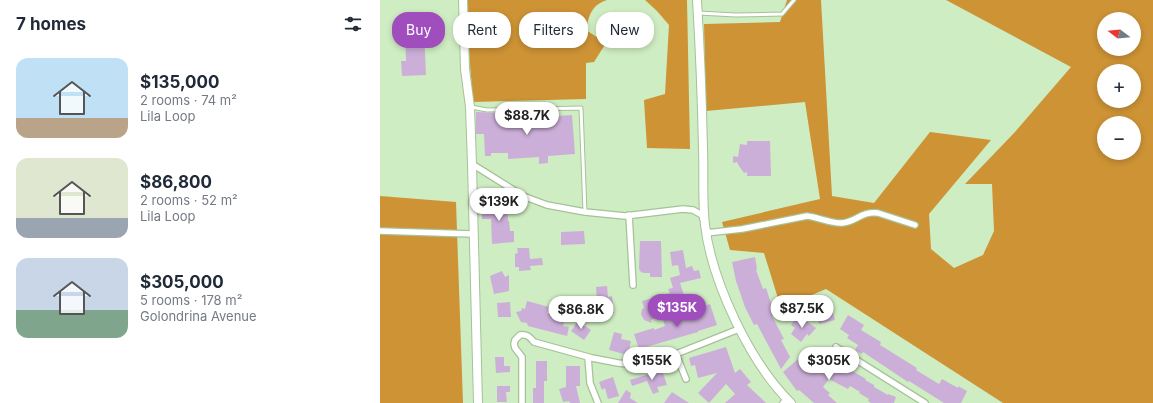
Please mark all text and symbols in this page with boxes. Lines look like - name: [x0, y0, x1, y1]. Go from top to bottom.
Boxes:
- chip: Buy: [392, 12, 445, 48]
- chip: Rent: [453, 12, 511, 48]
- chip: Filters: [519, 12, 588, 48]
- chip: New: [596, 12, 654, 48]
- north arrow: [1097, 12, 1141, 56]
- map controls: [1097, 12, 1141, 160]
- icon: filters: [342, 13, 364, 35]
- text: 7 homes: [16, 14, 86, 34]
- button: +: [1097, 64, 1141, 108]
- text: $135,000: [140, 72, 219, 92]
- icon: home: [48, 74, 96, 122]
- text: 2 rooms · 74 m²: [140, 92, 237, 108]
- pin: $88.7K: [494, 102, 560, 136]
- text: $88.7K: [504, 107, 550, 123]
- text: Lila Loop: [140, 108, 196, 124]
- button: −: [1097, 116, 1141, 160]
- text: $86,800: [140, 172, 212, 192]
- icon: home: [48, 174, 96, 222]
- pin: $139K: [471, 188, 527, 222]
- text: 2 rooms · 52 m²: [140, 192, 238, 208]
- text: $139K: [479, 193, 519, 209]
- text: Lila Loop: [140, 208, 196, 224]
- text: $305,000: [140, 272, 224, 292]
- icon: home: [48, 274, 96, 322]
- text: 5 rooms · 178 m²: [140, 292, 242, 308]
- pin: $135K: [649, 294, 705, 328]
- pin: $87.5K: [769, 295, 835, 329]
- pin: $86.8K: [548, 296, 614, 330]
- text: $135K: [657, 299, 697, 315]
- text: $87.5K: [780, 300, 824, 316]
- text: $86.8K: [558, 301, 604, 317]
- text: Golondrina Avenue: [140, 308, 257, 324]
- pin: $155K: [624, 347, 680, 381]
- pin: $305K: [801, 347, 857, 381]
- text: $155K: [632, 352, 672, 368]
- text: $305K: [807, 352, 851, 368]

